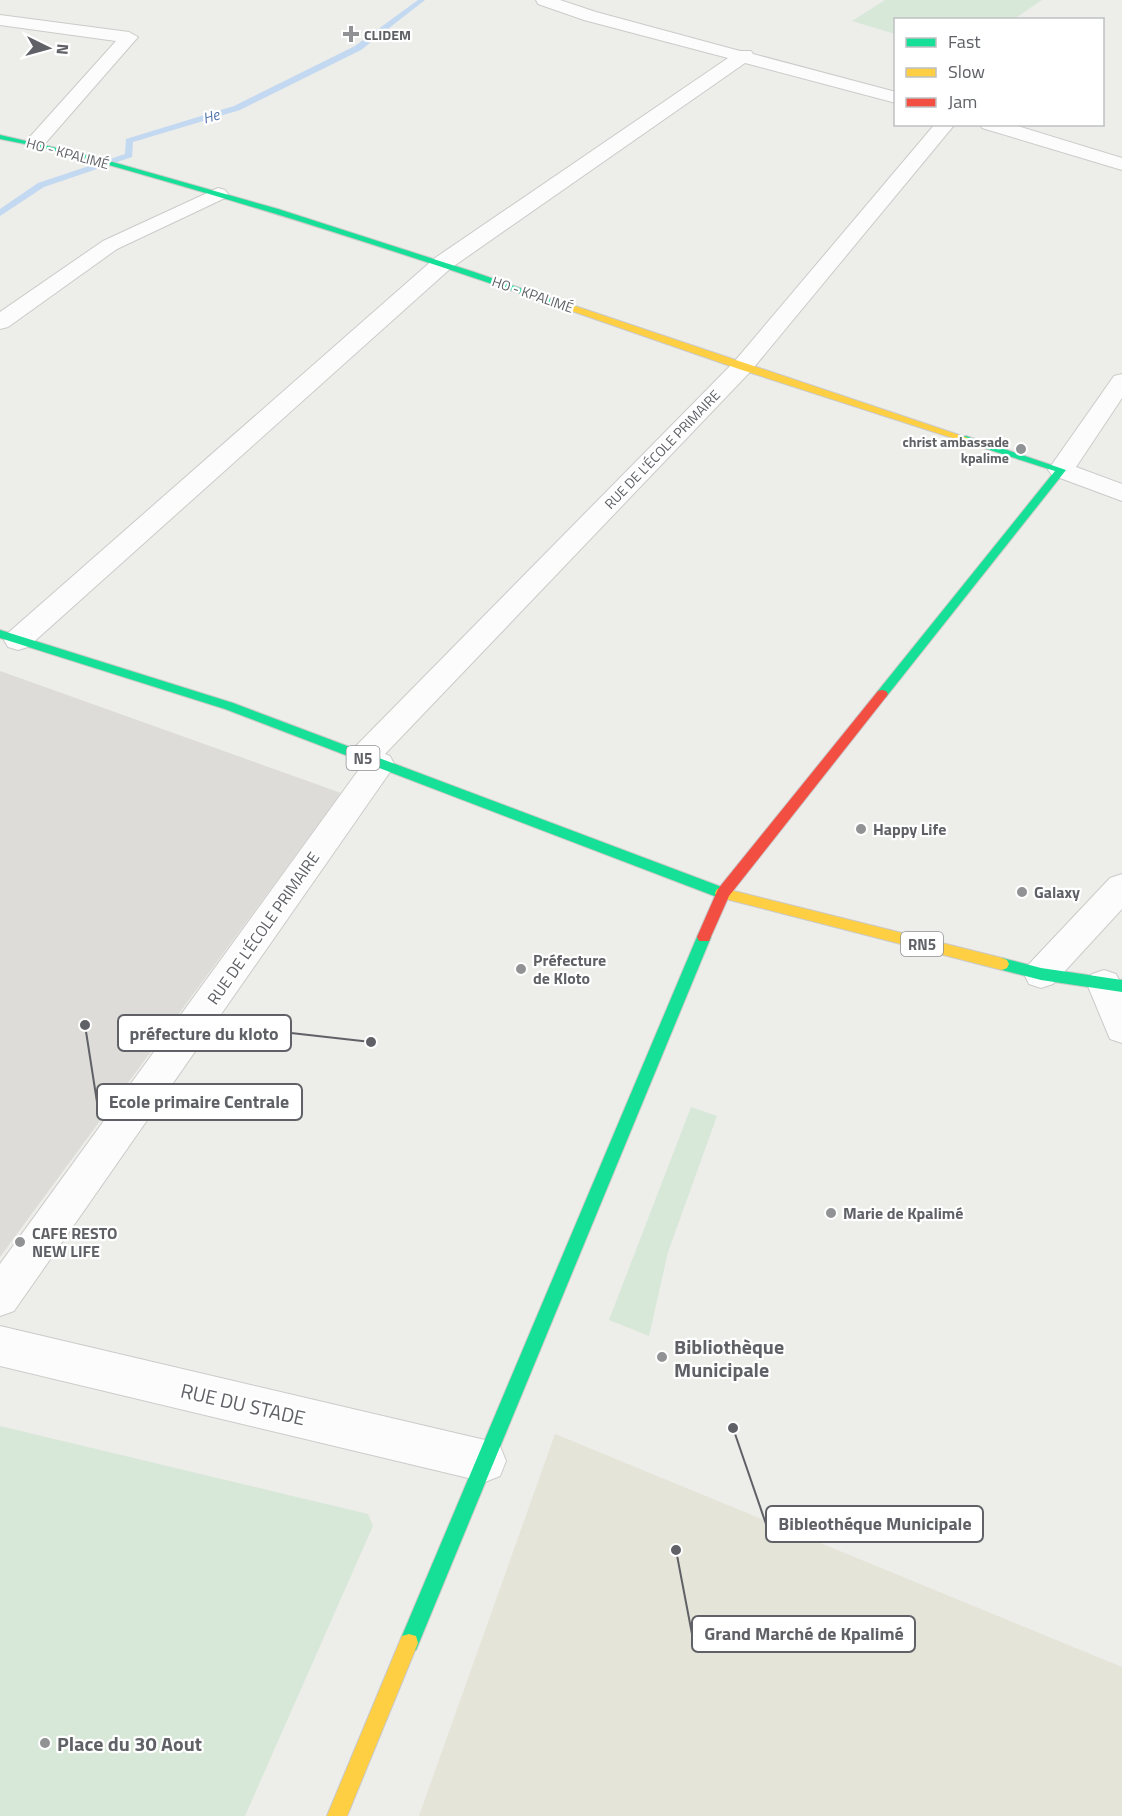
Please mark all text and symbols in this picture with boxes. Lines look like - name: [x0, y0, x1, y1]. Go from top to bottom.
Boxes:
- north arrow: [18, 18, 78, 78]
- legend: [894, 18, 1104, 126]
- place label: CLIDEM: [364, 24, 411, 45]
- marker: CLIDEM: [342, 25, 360, 43]
- text: Fast: [948, 28, 981, 55]
- text: N: [51, 43, 75, 56]
- text: Slow: [948, 58, 985, 85]
- text: Jam: [948, 88, 977, 115]
- water label: He: [200, 102, 223, 129]
- street label: HO - KPALIMÉ: [24, 132, 112, 174]
- street label: HO - KPALIMÉ: [489, 270, 577, 318]
- street label: RUE DE L'ÉCOLE PRIMAIRE: [599, 384, 725, 513]
- place label: christ ambassade kpalime: [903, 431, 1009, 468]
- marker: christ ambassade kpalime: [1014, 442, 1028, 456]
- road number: N5: [346, 746, 380, 770]
- place label: Happy Life: [873, 817, 946, 841]
- marker: Happy Life: [854, 822, 868, 836]
- street label: RUE DE L'ÉCOLE PRIMAIRE: [201, 847, 325, 1009]
- place label: Galaxy: [1034, 880, 1080, 904]
- marker: Galaxy: [1015, 885, 1029, 899]
- road number: RN5: [901, 932, 943, 956]
- place label: Préfecture de Kloto: [533, 948, 606, 990]
- marker: Préfecture de Kloto: [514, 962, 528, 976]
- callout: préfecture du kloto: [118, 1015, 291, 1051]
- text: préfecture du kloto: [129, 1020, 279, 1047]
- callout: Ecole primaire Centrale: [97, 1084, 302, 1120]
- text: Ecole primaire Centrale: [109, 1088, 289, 1115]
- place label: Marie de Kpalimé: [843, 1201, 963, 1225]
- marker: Marie de Kpalimé: [824, 1206, 838, 1220]
- place label: CAFE RESTO NEW LIFE: [32, 1221, 117, 1263]
- marker: CAFE RESTO NEW LIFE: [13, 1235, 27, 1249]
- place label: Bibliothèque Municipale: [674, 1331, 784, 1385]
- marker: Bibliothèque Municipale: [655, 1350, 669, 1364]
- street label: RUE DU STADE: [178, 1375, 308, 1433]
- callout: Bibleothéque Municipale: [766, 1506, 983, 1542]
- text: Bibleothéque Municipale: [778, 1510, 972, 1537]
- callout: Grand Marché de Kpalimé: [692, 1616, 915, 1652]
- text: Grand Marché de Kpalimé: [704, 1620, 904, 1647]
- place label: Place du 30 Aout: [57, 1728, 202, 1759]
- marker: Place du 30 Aout: [38, 1736, 52, 1750]

